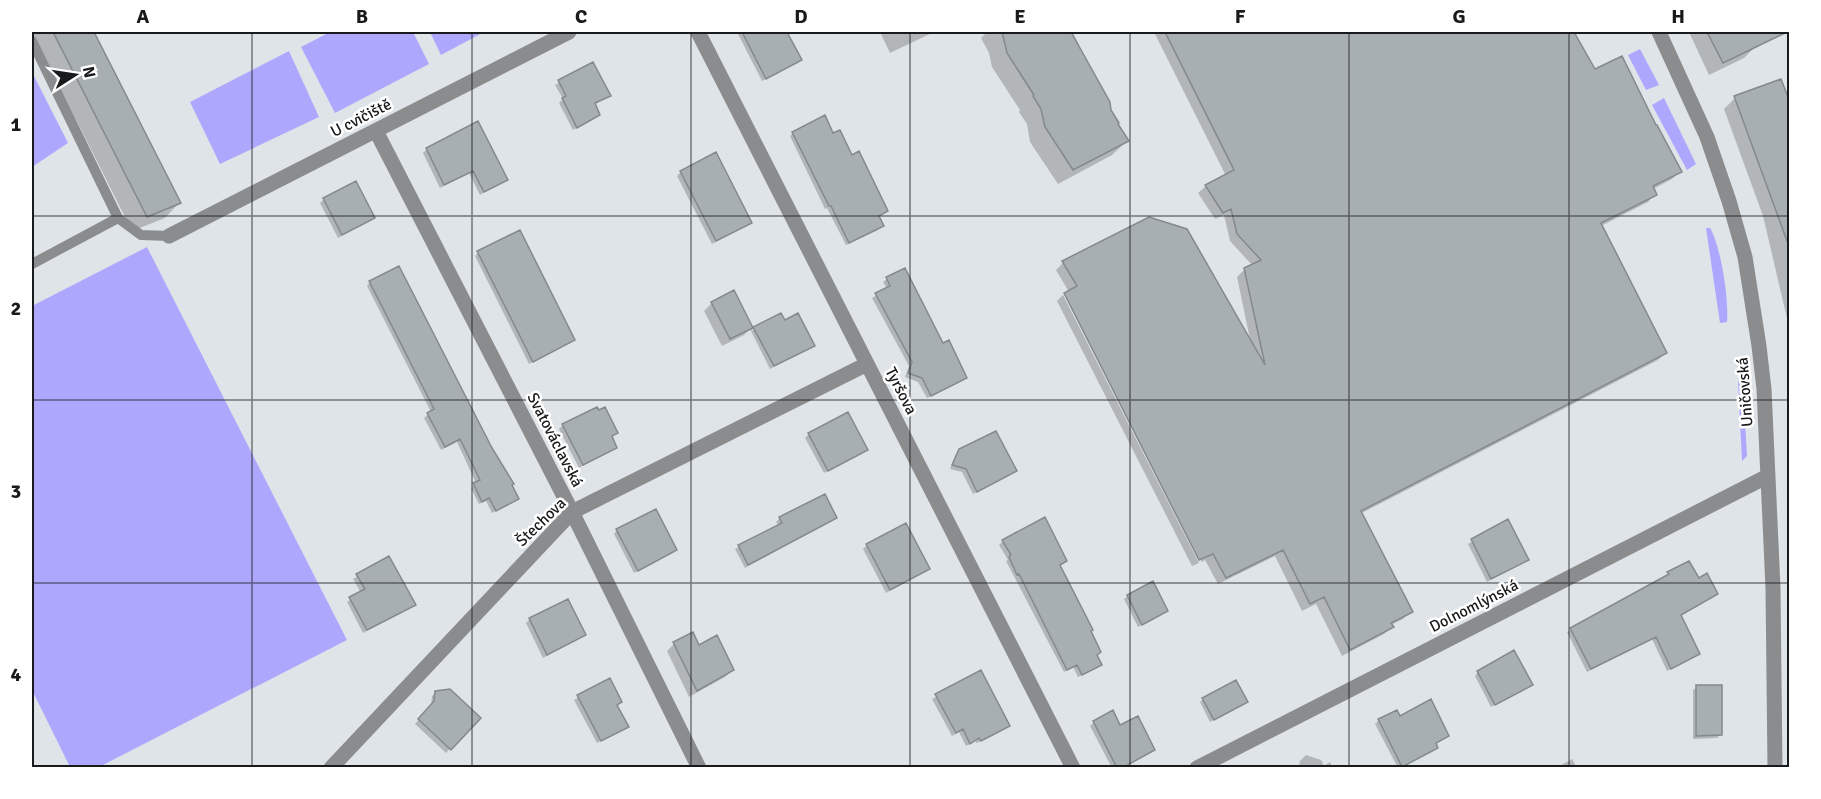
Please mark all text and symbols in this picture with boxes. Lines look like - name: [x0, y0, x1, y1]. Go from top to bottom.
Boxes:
- text: A: [137, 4, 150, 29]
- text: B: [356, 4, 368, 29]
- text: C: [575, 4, 587, 29]
- text: D: [794, 4, 808, 29]
- text: E: [1014, 4, 1026, 29]
- text: F: [1235, 4, 1246, 29]
- text: G: [1452, 4, 1466, 29]
- text: H: [1671, 4, 1685, 29]
- north arrow: [45, 45, 105, 105]
- text: N: [78, 65, 100, 80]
- street label: U cvičiště: [327, 94, 395, 142]
- text: 1: [11, 112, 22, 137]
- text: 2: [11, 296, 21, 321]
- street label: Uničovská: [1733, 356, 1757, 428]
- street label: Tyršova: [881, 364, 921, 418]
- street label: Svatováclavská: [523, 389, 587, 491]
- text: 3: [11, 479, 21, 504]
- street label: Štechova: [512, 493, 570, 551]
- street label: Dolnomlýnská: [1426, 575, 1522, 637]
- text: 4: [11, 662, 22, 687]

